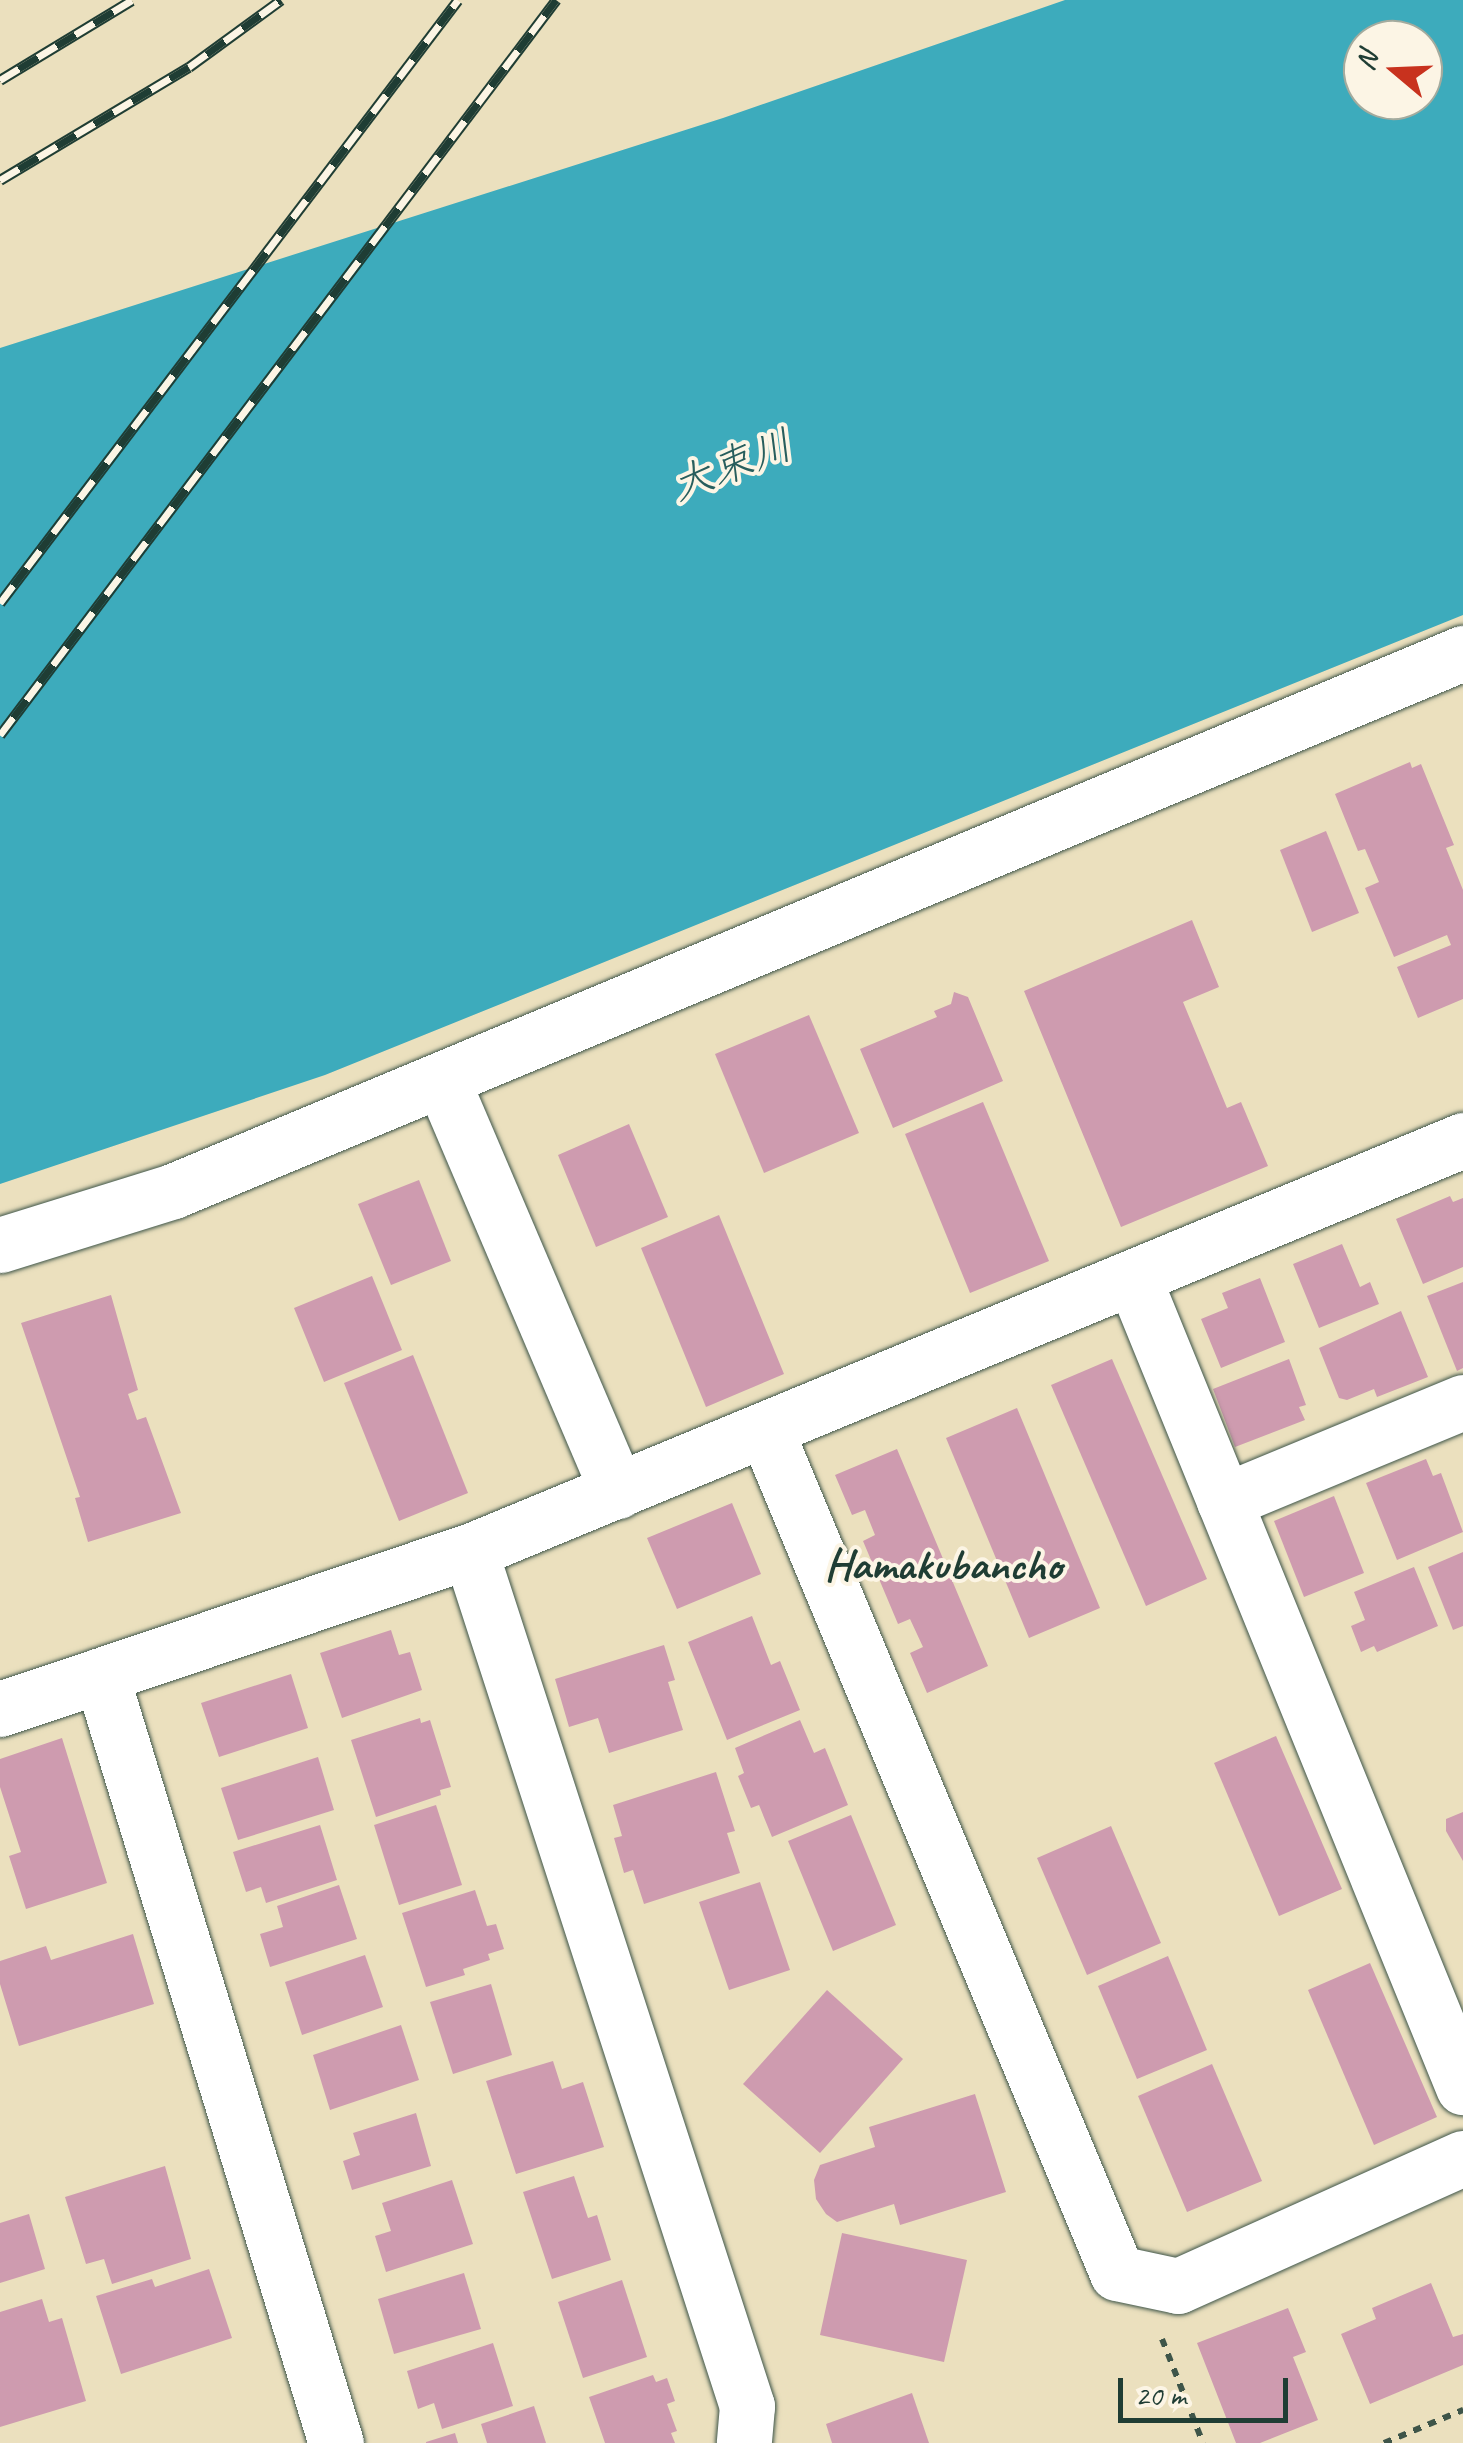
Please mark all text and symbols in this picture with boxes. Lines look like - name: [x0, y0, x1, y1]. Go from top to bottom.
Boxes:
- north arrow: [1343, 20, 1443, 120]
- text: N: [1347, 47, 1385, 75]
- water label: 大束川: [664, 420, 800, 512]
- district label: Hamakubancho: [824, 1538, 1062, 1592]
- scale bar: [1123, 2358, 1293, 2420]
- text: 20 m: [1135, 2376, 1186, 2414]

